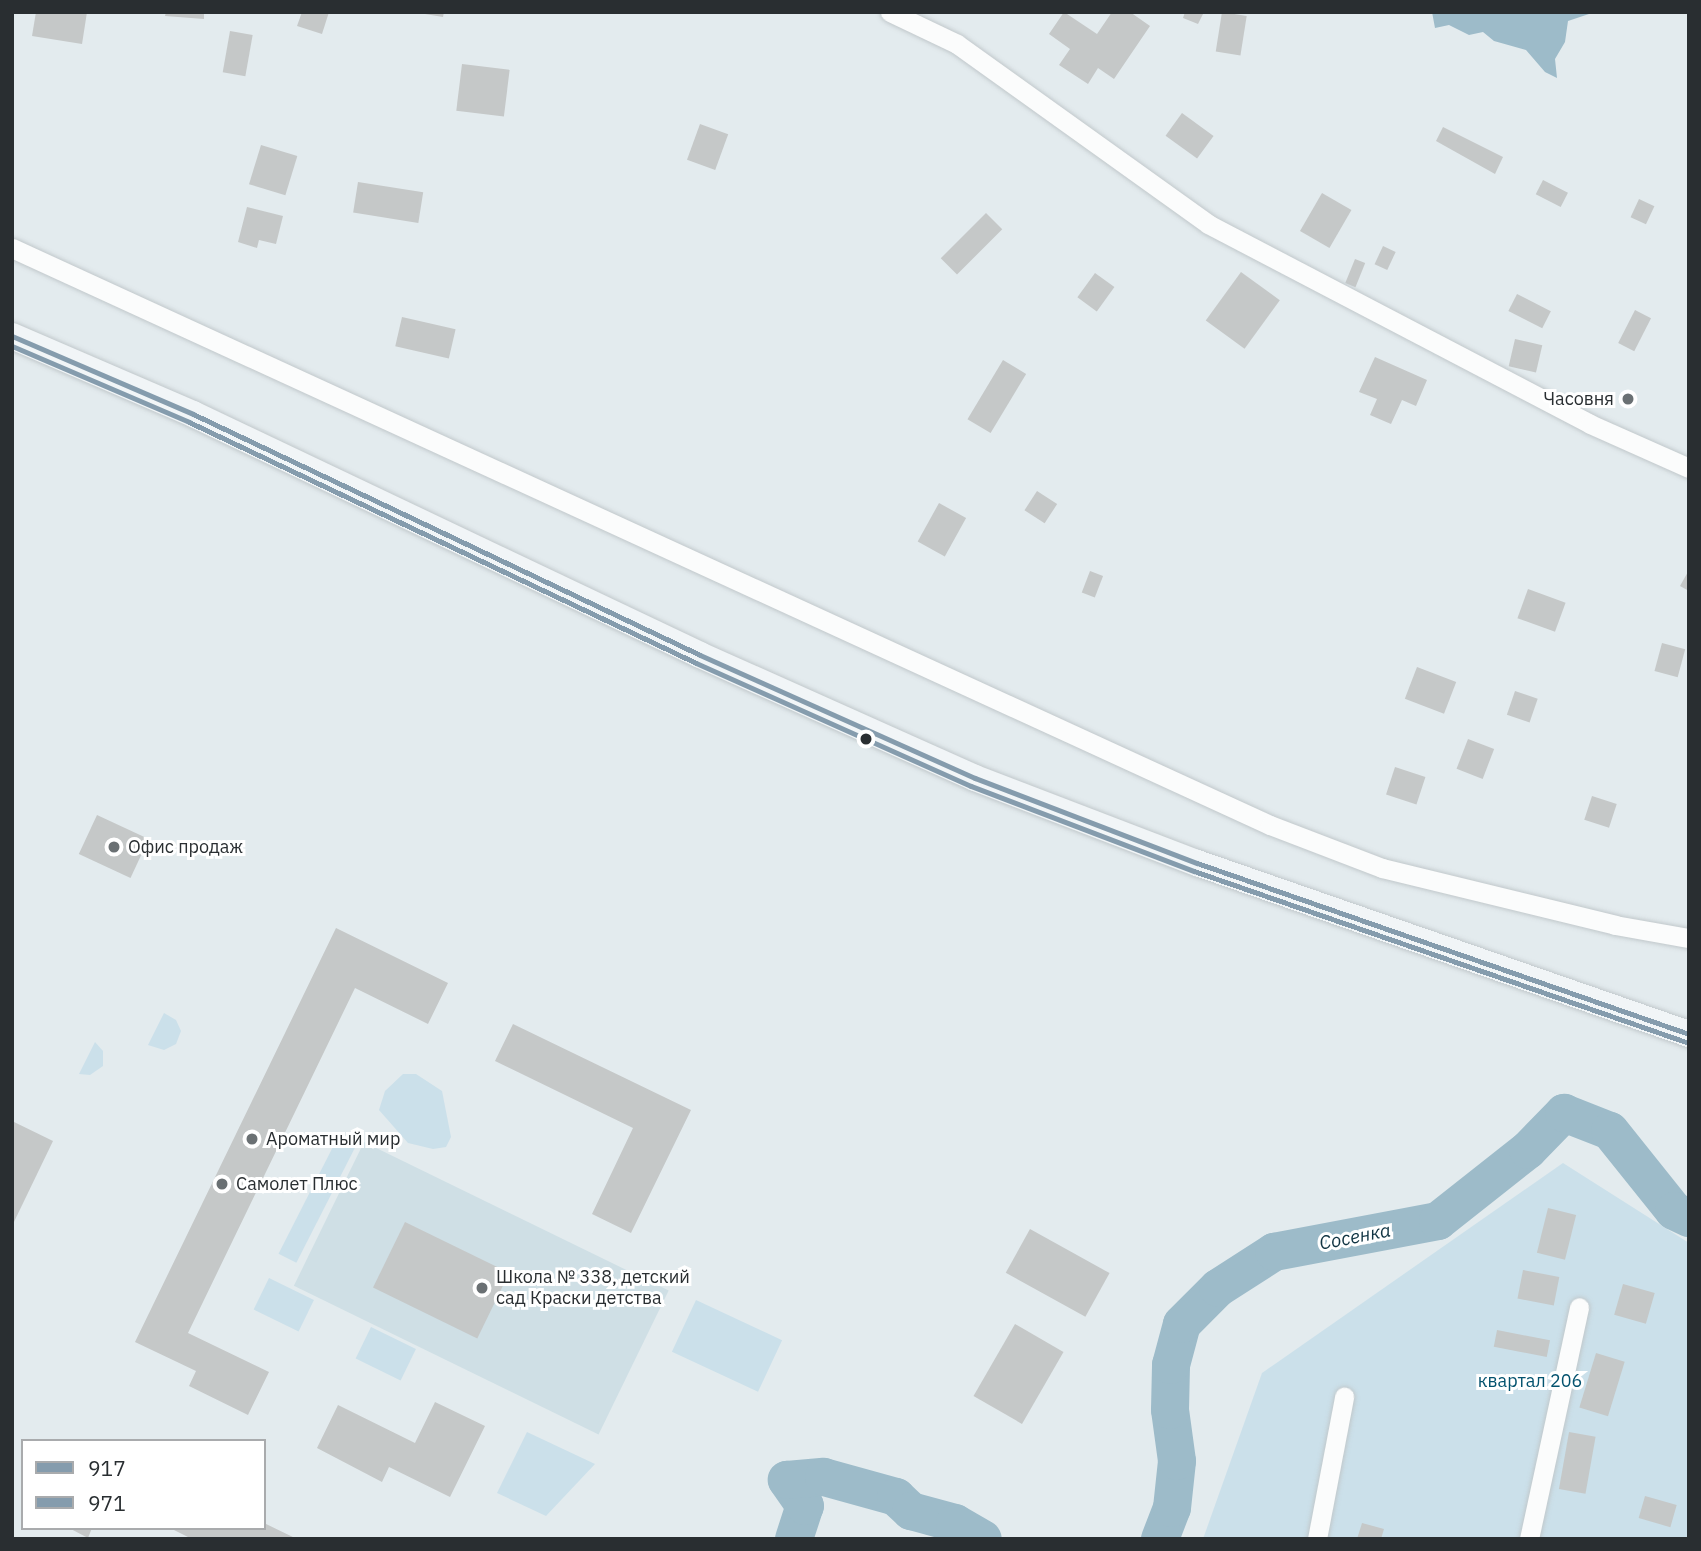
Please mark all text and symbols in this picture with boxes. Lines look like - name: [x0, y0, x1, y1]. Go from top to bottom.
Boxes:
- place label: Часовня: [1543, 388, 1614, 410]
- marker: Часовня: [1620, 391, 1636, 407]
- unlabelled marker: [859, 732, 873, 746]
- place label: Офис продаж: [128, 836, 243, 858]
- marker: Офис продаж: [106, 839, 122, 855]
- place label: Ароматный мир: [266, 1128, 400, 1150]
- marker: Ароматный мир: [244, 1131, 260, 1147]
- place label: Самолет Плюс: [236, 1173, 358, 1195]
- marker: Самолет Плюс: [214, 1176, 230, 1192]
- water label: Сосенка: [1317, 1219, 1393, 1255]
- place label: Школа № 338, детский сад Краски детства: [496, 1267, 690, 1310]
- marker: Школа № 338, детский сад Краски детства: [474, 1280, 490, 1296]
- park label: квартал 206: [1478, 1370, 1582, 1392]
- legend: [21, 1439, 266, 1530]
- text: 917: [88, 1454, 126, 1482]
- text: 971: [88, 1489, 126, 1517]

